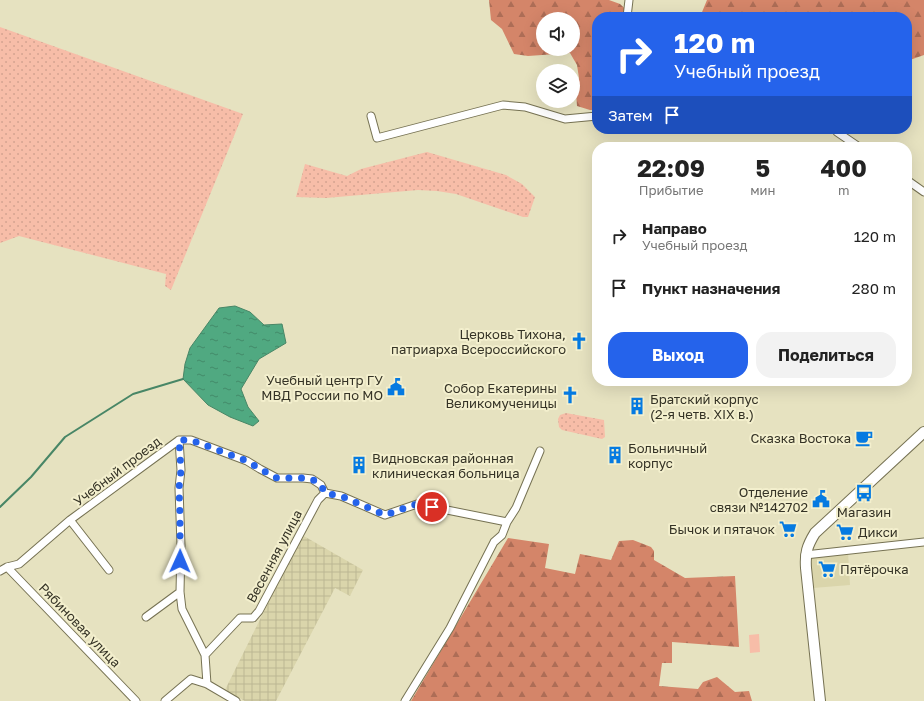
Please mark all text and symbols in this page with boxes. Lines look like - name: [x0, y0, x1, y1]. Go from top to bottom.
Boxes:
- map controls: [536, 12, 580, 108]
- button: sound: [536, 12, 580, 56]
- text: 120 m: [674, 26, 755, 59]
- icon: right: [608, 28, 660, 80]
- text: Учебный проезд: [674, 60, 820, 82]
- button: layers: [536, 64, 580, 108]
- icon: arrive: [661, 104, 683, 126]
- text: Затем: [608, 106, 653, 124]
- text: 22:09: [637, 153, 705, 182]
- text: 5: [755, 153, 770, 182]
- text: 400: [821, 153, 867, 182]
- text: Прибытие: [639, 182, 703, 198]
- text: мин: [750, 182, 775, 198]
- text: m: [838, 182, 849, 198]
- text: Направо: [642, 219, 707, 237]
- icon: right: [608, 225, 630, 247]
- text: 120 m: [854, 227, 896, 245]
- text: Учебный проезд: [642, 237, 747, 253]
- icon: arrive: [608, 277, 630, 299]
- text: Пункт назначения: [642, 279, 780, 297]
- text: 280 m: [852, 279, 896, 297]
- place label: Церковь Тихона, патриарха Всероссийского: [391, 326, 566, 357]
- church icon: Церковь Тихона, патриарха Всероссийского: [569, 331, 589, 351]
- button: Выход: [608, 332, 748, 378]
- button: Поделиться: [756, 332, 896, 378]
- place label: Учебный центр ГУ МВД России по МО: [261, 372, 383, 403]
- public building icon: Учебный центр ГУ МВД России по МО: [386, 377, 406, 397]
- place label: Собор Екатерины Великомученицы: [444, 380, 557, 411]
- church icon: Собор Екатерины Великомученицы: [560, 385, 580, 405]
- place label: Братский корпус (2-я четв. XIX в.): [650, 391, 759, 422]
- building icon: Братский корпус (2-я четв. XIX в.): [627, 396, 647, 416]
- cafe icon: Сказка Востока: [854, 428, 874, 448]
- place label: Сказка Востока: [750, 430, 851, 446]
- street label: Учебный проезд: [70, 433, 164, 509]
- place label: Больничный корпус: [628, 440, 707, 471]
- building icon: Больничный корпус: [605, 445, 625, 465]
- place label: Видновская районная клиническая больница: [372, 450, 520, 481]
- building icon: Видновская районная клиническая больница: [349, 455, 369, 475]
- bus stop icon: Магазин: [854, 483, 874, 503]
- place label: Отделение связи №142702: [710, 484, 808, 515]
- public building icon: Отделение связи №142702: [811, 489, 831, 509]
- pin: [415, 490, 449, 524]
- icon: arrive: [421, 496, 443, 518]
- place label: Магазин: [837, 504, 891, 520]
- street label: Весенняя улица: [243, 507, 305, 605]
- supermarket icon: Бычок и пятачок: [778, 519, 798, 539]
- place label: Бычок и пятачок: [669, 521, 776, 537]
- supermarket icon: Дикси: [835, 522, 855, 542]
- place label: Дикси: [858, 524, 898, 540]
- position arrow: [159, 540, 201, 582]
- supermarket icon: Пятёрочка: [817, 559, 837, 579]
- place label: Пятёрочка: [840, 561, 909, 577]
- street label: Рябиновая улица: [36, 580, 124, 670]

